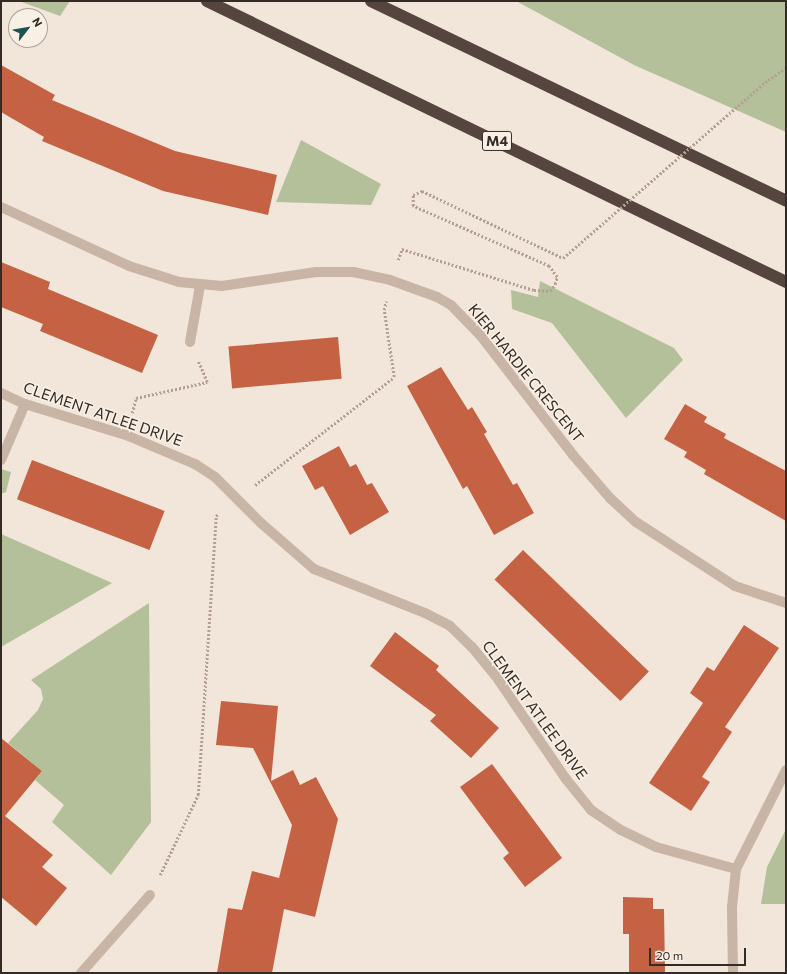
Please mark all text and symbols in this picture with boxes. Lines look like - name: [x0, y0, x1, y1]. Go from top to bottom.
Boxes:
- north arrow: [8, 8, 48, 48]
- text: N: [30, 15, 46, 29]
- road number: M4: [481, 129, 513, 153]
- street label: KIER HARDIE CRESCENT: [465, 300, 587, 446]
- street label: CLEMENT ATLEE DRIVE: [21, 378, 185, 450]
- street label: CLEMENT ATLEE DRIVE: [479, 637, 591, 783]
- scale bar: [651, 940, 748, 966]
- text: 20 m: [656, 948, 683, 962]

